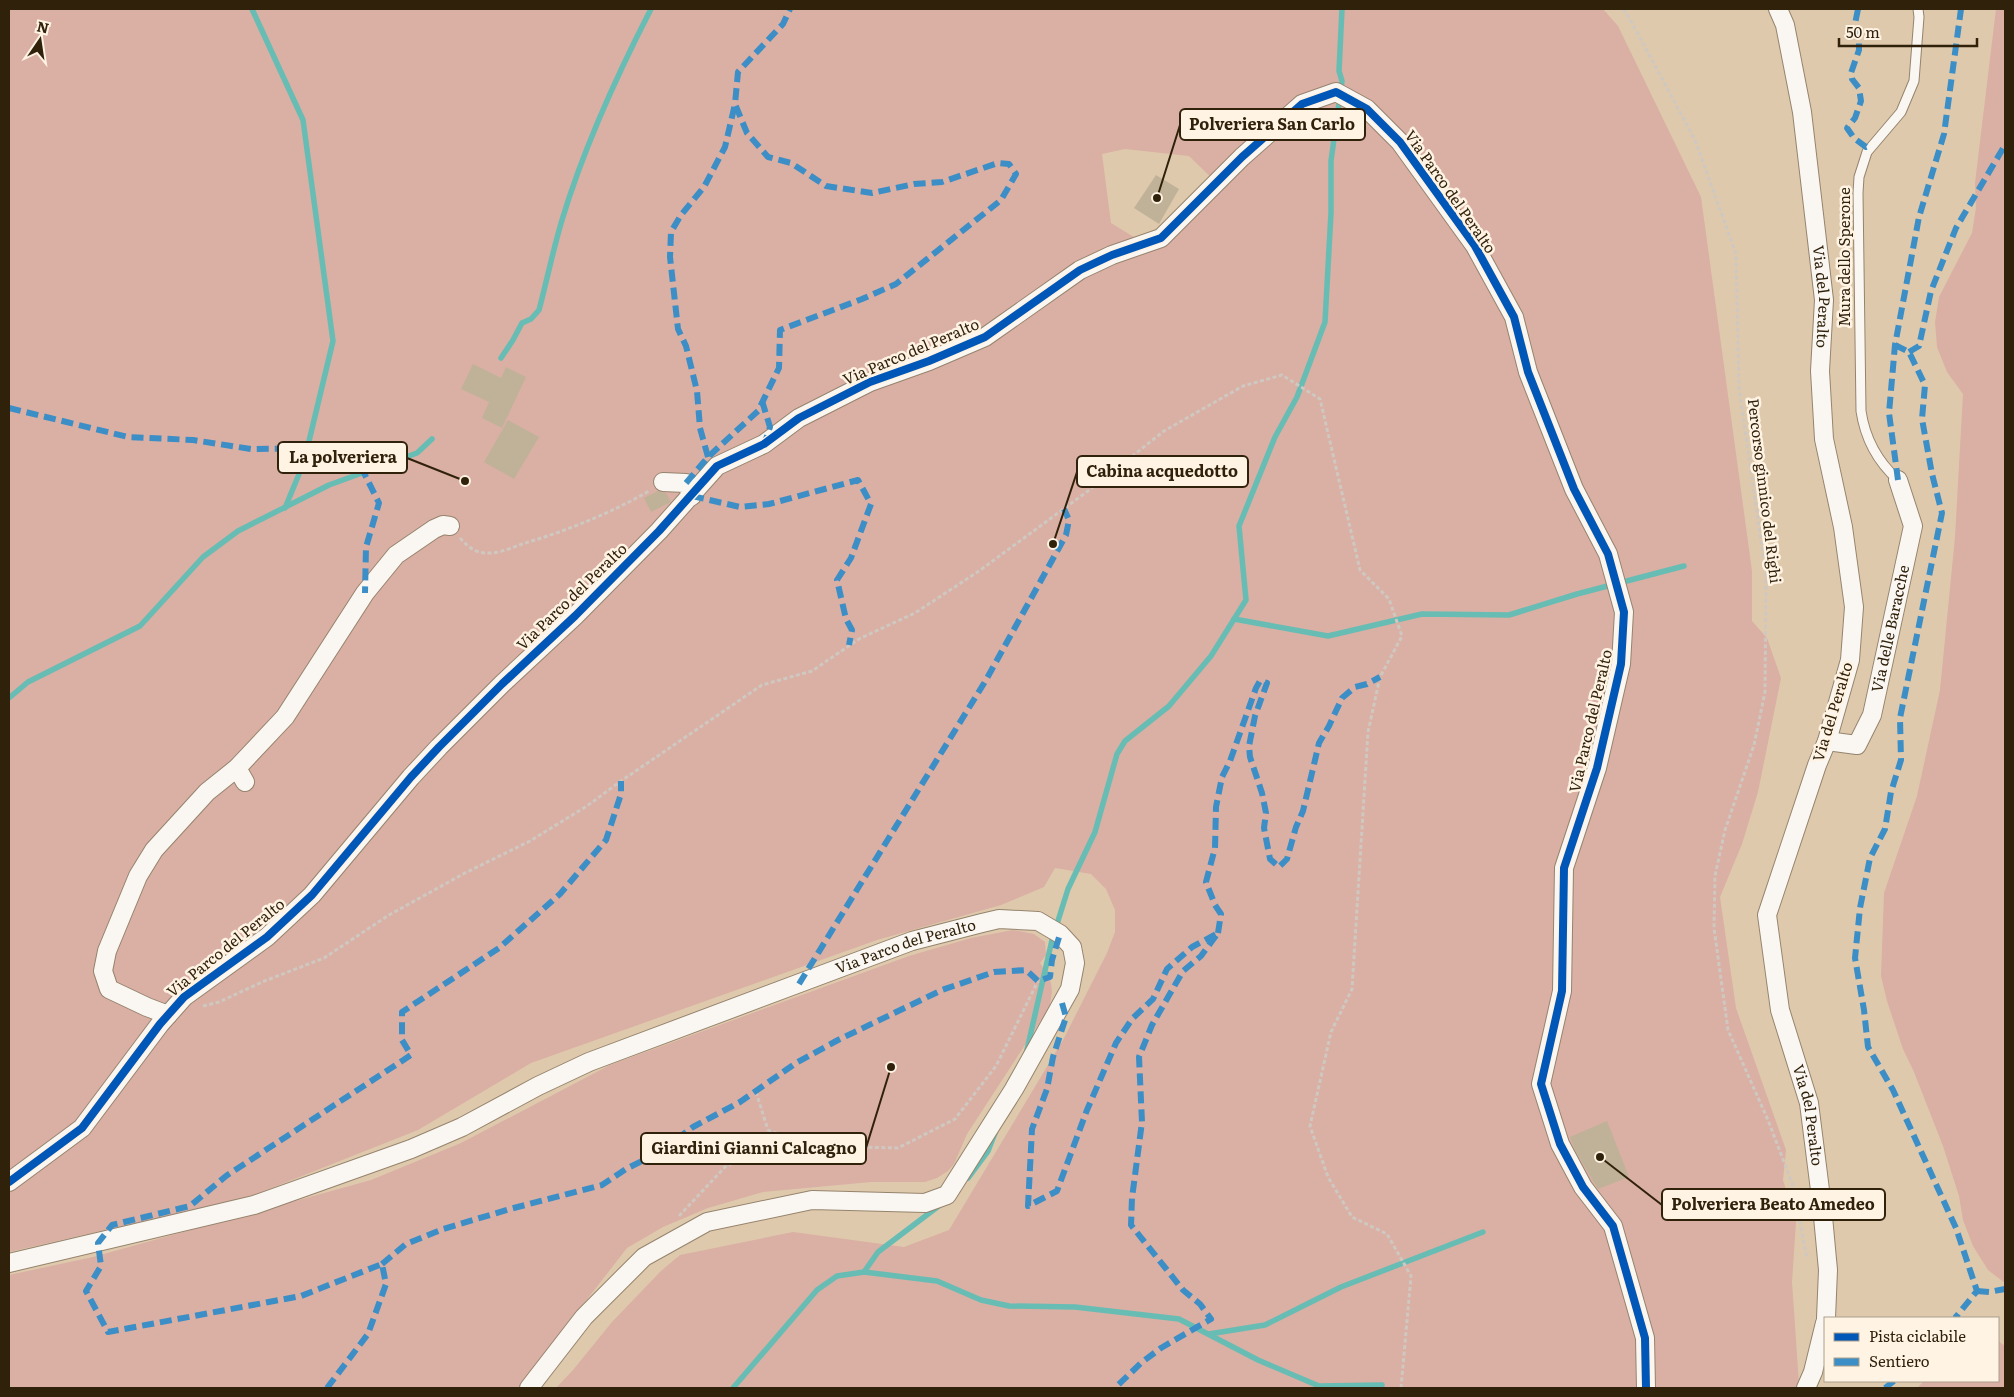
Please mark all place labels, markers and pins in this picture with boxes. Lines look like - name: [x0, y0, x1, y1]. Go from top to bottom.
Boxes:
- callout: Polveriera San Carlo: [1180, 109, 1365, 140]
- callout: La polveriera: [278, 442, 407, 473]
- callout: Cabina acquedotto: [1077, 456, 1248, 487]
- callout: Giardini Gianni Calcagno: [641, 1133, 866, 1164]
- callout: Polveriera Beato Amedeo: [1662, 1189, 1885, 1220]

